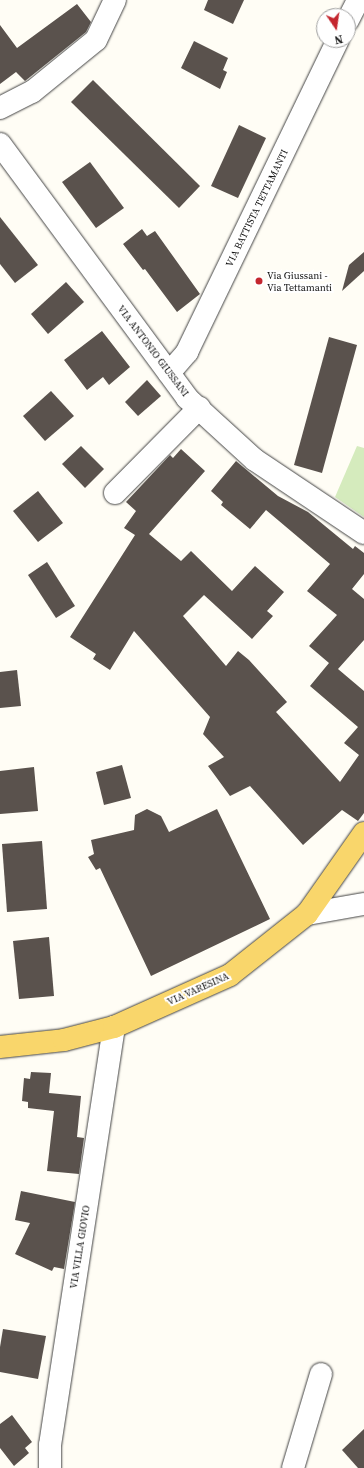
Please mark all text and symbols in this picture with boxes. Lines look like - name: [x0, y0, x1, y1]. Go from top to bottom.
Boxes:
- north arrow: [316, 8, 356, 48]
- text: N: [333, 31, 344, 47]
- street label: VIA BATTISTA TETTAMANTI: [223, 147, 291, 269]
- place label: Via Giussani - Via Tettamanti: [267, 269, 332, 292]
- marker: Via Giussani - Via Tettamanti: [254, 276, 264, 286]
- street label: VIA ANTONIO GIUSSANI: [115, 303, 191, 399]
- street label: VIA VARESINA: [165, 970, 231, 1008]
- street label: VIA VILLA GIOVIO: [67, 1204, 93, 1290]

